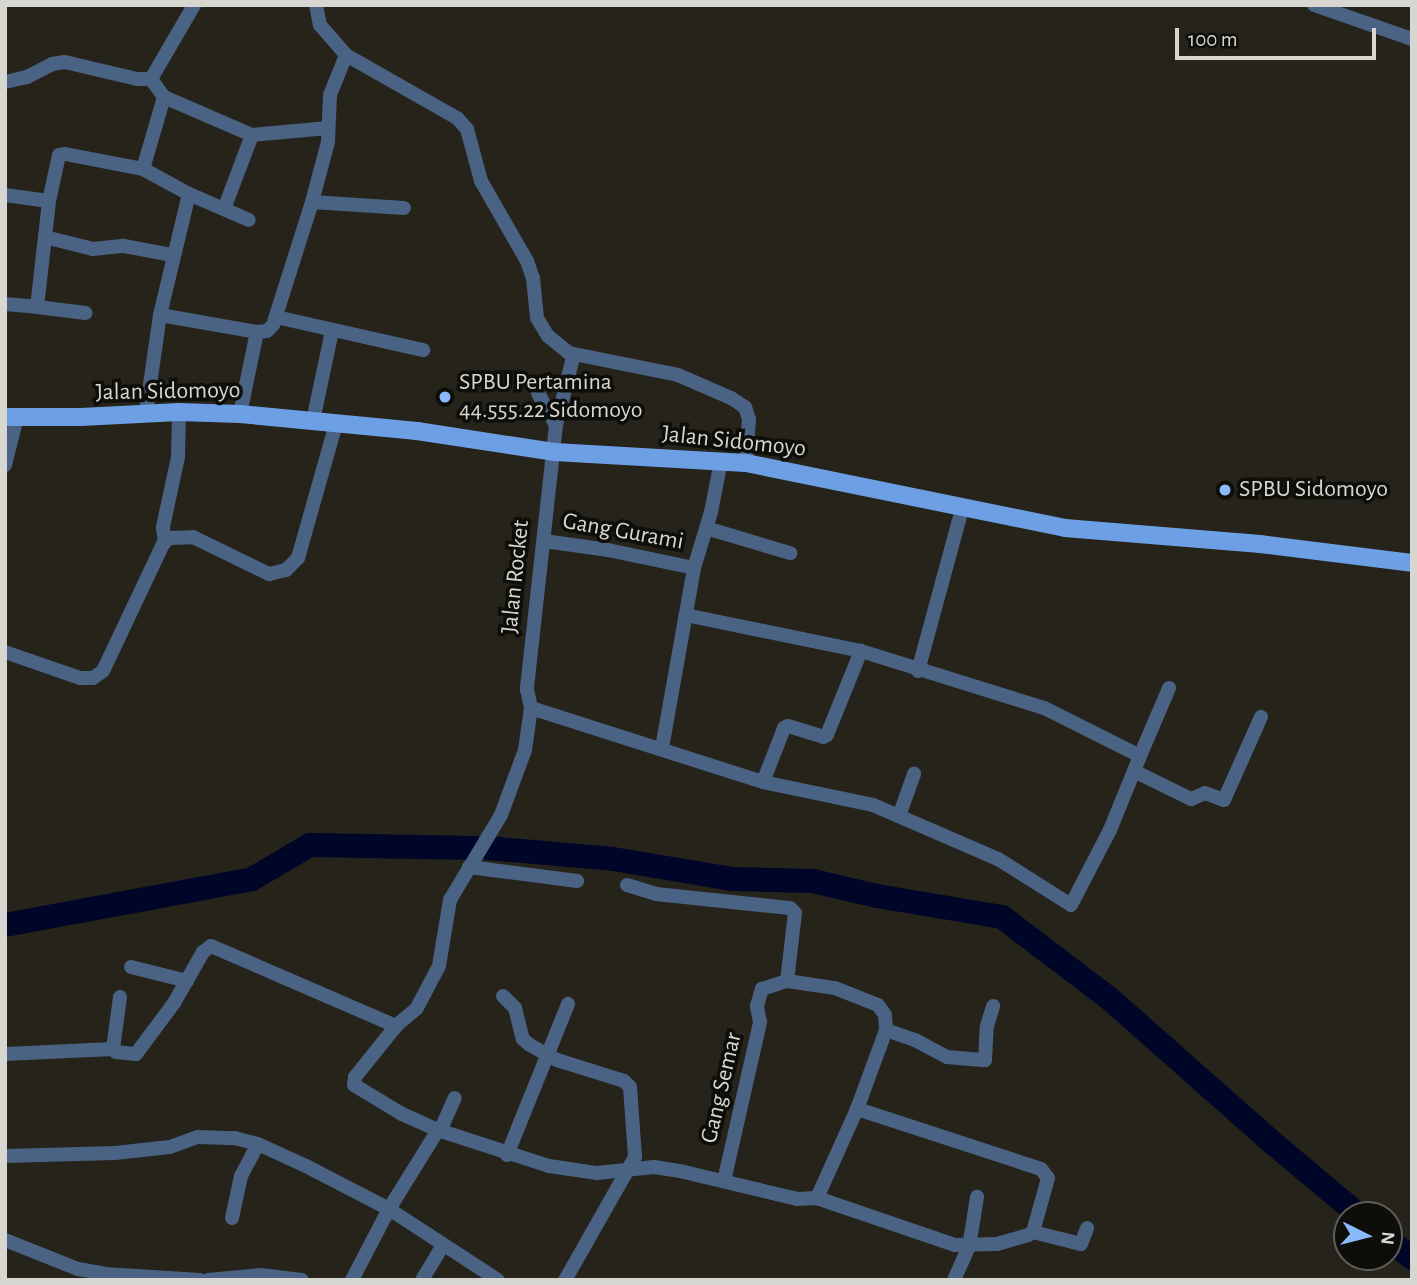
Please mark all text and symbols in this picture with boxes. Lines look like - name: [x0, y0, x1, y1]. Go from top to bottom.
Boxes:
- scale bar: [1179, 14, 1380, 58]
- text: 100 m: [1188, 29, 1238, 50]
- place label: SPBU Pertamina 44.555.22 Sidomoyo: [459, 369, 642, 425]
- street label: Jalan Sidomoyo: [95, 376, 241, 408]
- marker: SPBU Pertamina 44.555.22 Sidomoyo: [437, 389, 453, 405]
- street label: Jalan Sidomoyo: [661, 420, 807, 464]
- place label: SPBU Sidomoyo: [1239, 476, 1388, 504]
- marker: SPBU Sidomoyo: [1217, 482, 1233, 498]
- street label: Gang Gurami: [560, 507, 686, 557]
- street label: Jalan Rocket: [496, 519, 536, 635]
- street label: Gang Semar: [695, 1030, 749, 1146]
- north arrow: [1333, 1201, 1403, 1271]
- text: N: [1377, 1230, 1398, 1246]

